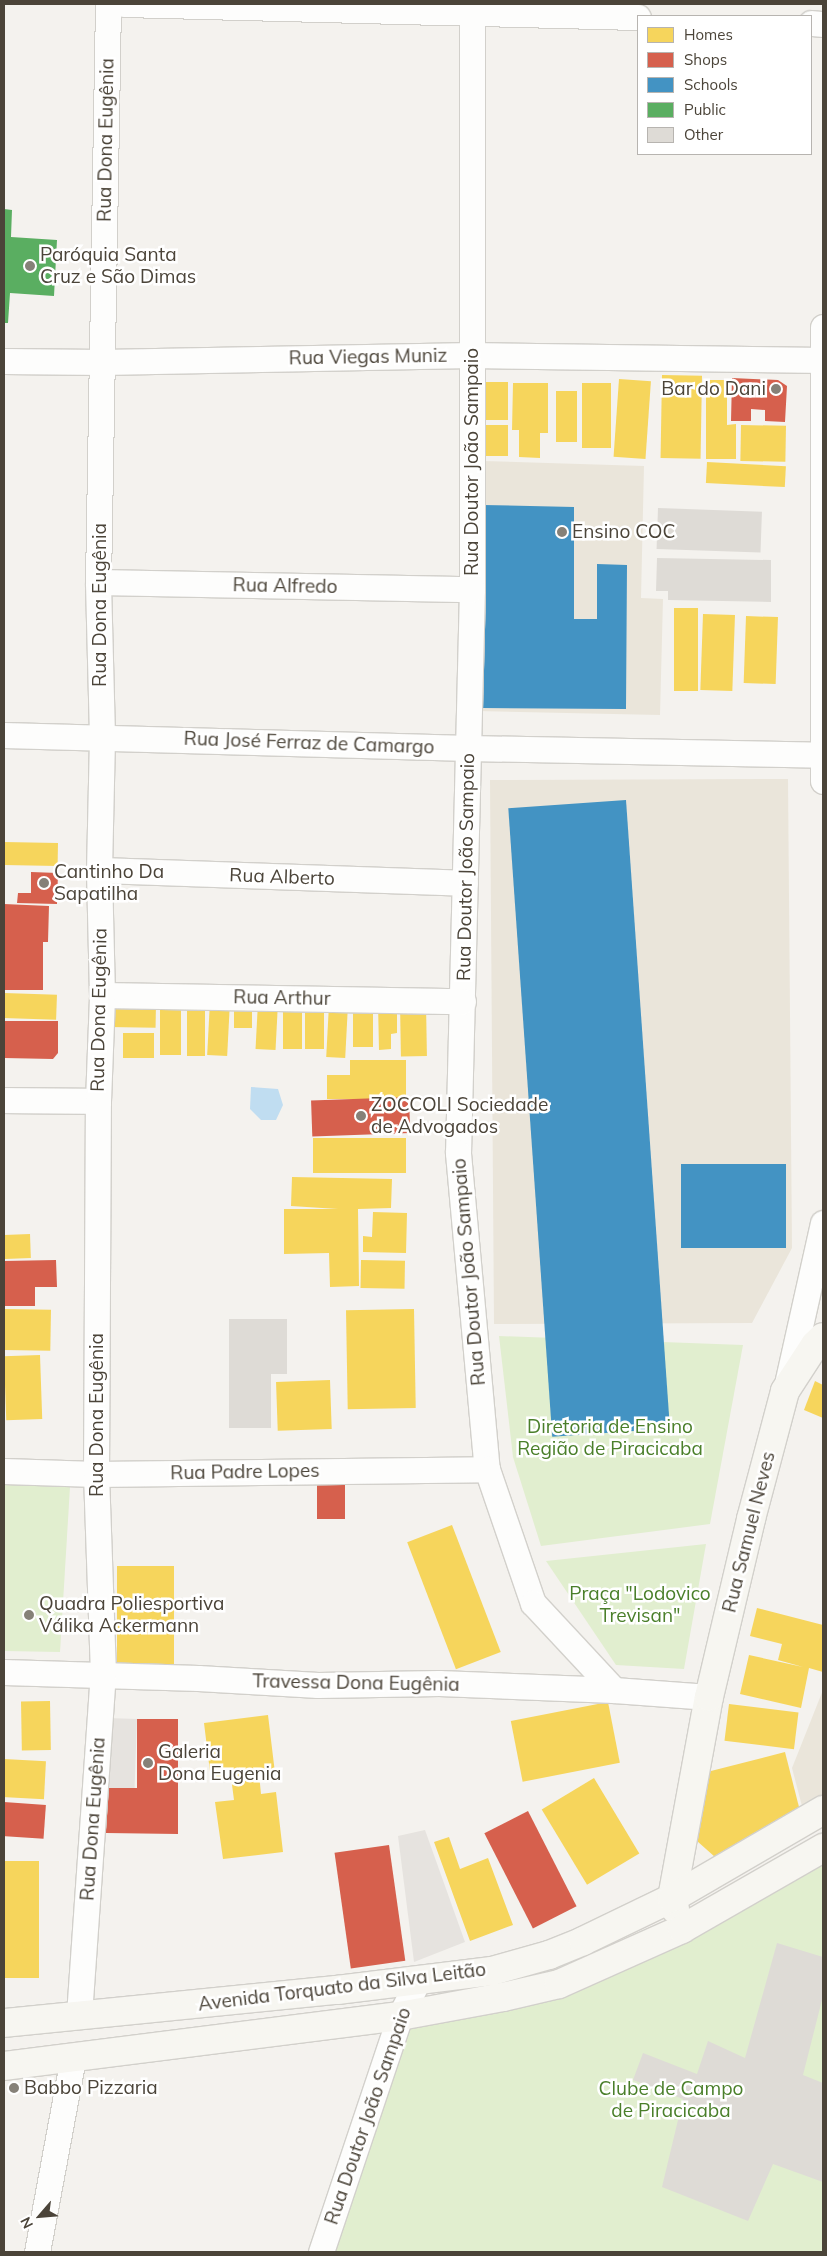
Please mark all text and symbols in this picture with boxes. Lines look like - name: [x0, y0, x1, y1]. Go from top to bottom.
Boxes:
- legend: [637, 15, 812, 155]
- text: Homes: [684, 25, 733, 44]
- text: Shops: [684, 50, 727, 69]
- street label: Rua Dona Eugênia: [93, 58, 119, 222]
- text: Schools: [684, 75, 738, 94]
- text: Public: [684, 100, 726, 119]
- text: Other: [684, 125, 723, 144]
- place label: Paróquia Santa Cruz e São Dimas: [40, 244, 196, 288]
- marker: Paróquia Santa Cruz e São Dimas: [24, 260, 36, 272]
- street label: Rua Viegas Muniz: [289, 344, 447, 370]
- street label: Rua Doutor João Sampaio: [461, 348, 483, 576]
- place label: Bar do Dani: [661, 378, 766, 400]
- marker: Bar do Dani: [770, 383, 782, 395]
- place label: Ensino COC: [572, 521, 675, 543]
- street label: Rua Dona Eugênia: [89, 523, 111, 687]
- marker: Ensino COC: [556, 526, 568, 538]
- street label: Rua Alfredo: [232, 574, 338, 598]
- street label: Rua José Ferraz de Camargo: [183, 727, 435, 759]
- street label: Rua Doutor João Sampaio: [453, 753, 479, 981]
- place label: Cantinho Da Sapatilha: [54, 861, 164, 905]
- street label: Rua Alberto: [229, 864, 335, 890]
- marker: Cantinho Da Sapatilha: [38, 877, 50, 889]
- street label: Rua Dona Eugênia: [86, 928, 112, 1092]
- street label: Rua Arthur: [233, 986, 331, 1010]
- place label: ZOCCOLI Sociedade de Advogados: [371, 1094, 548, 1138]
- marker: ZOCCOLI Sociedade de Advogados: [355, 1110, 367, 1122]
- street label: Rua Doutor João Sampaio: [448, 1157, 490, 1387]
- street label: Rua Dona Eugênia: [86, 1333, 108, 1497]
- park label: Diretoria de Ensino Região de Piracicaba: [517, 1416, 703, 1460]
- street label: Rua Samuel Neves: [718, 1449, 780, 1615]
- street label: Rua Padre Lopes: [170, 1459, 320, 1485]
- park label: Praça "Lodovico Trevisan": [569, 1583, 711, 1627]
- place label: Quadra Poliesportiva Válika Ackermann: [39, 1593, 224, 1637]
- marker: Quadra Poliesportiva Válika Ackermann: [23, 1609, 35, 1621]
- street label: Travessa Dona Eugênia: [252, 1670, 460, 1696]
- street label: Rua Dona Eugênia: [76, 1736, 110, 1902]
- place label: Galeria Dona Eugenia: [158, 1741, 282, 1785]
- marker: Galeria Dona Eugenia: [142, 1757, 154, 1769]
- street label: Avenida Torquato da Silva Leitão: [197, 1958, 487, 2016]
- street label: Rua Doutor João Sampaio: [320, 2004, 416, 2228]
- place label: Babbo Pizzaria: [24, 2077, 158, 2099]
- park label: Clube de Campo de Piracicaba: [599, 2078, 743, 2122]
- marker: Babbo Pizzaria: [8, 2082, 20, 2094]
- north arrow: [15, 2191, 65, 2241]
- text: N: [16, 2214, 37, 2232]

